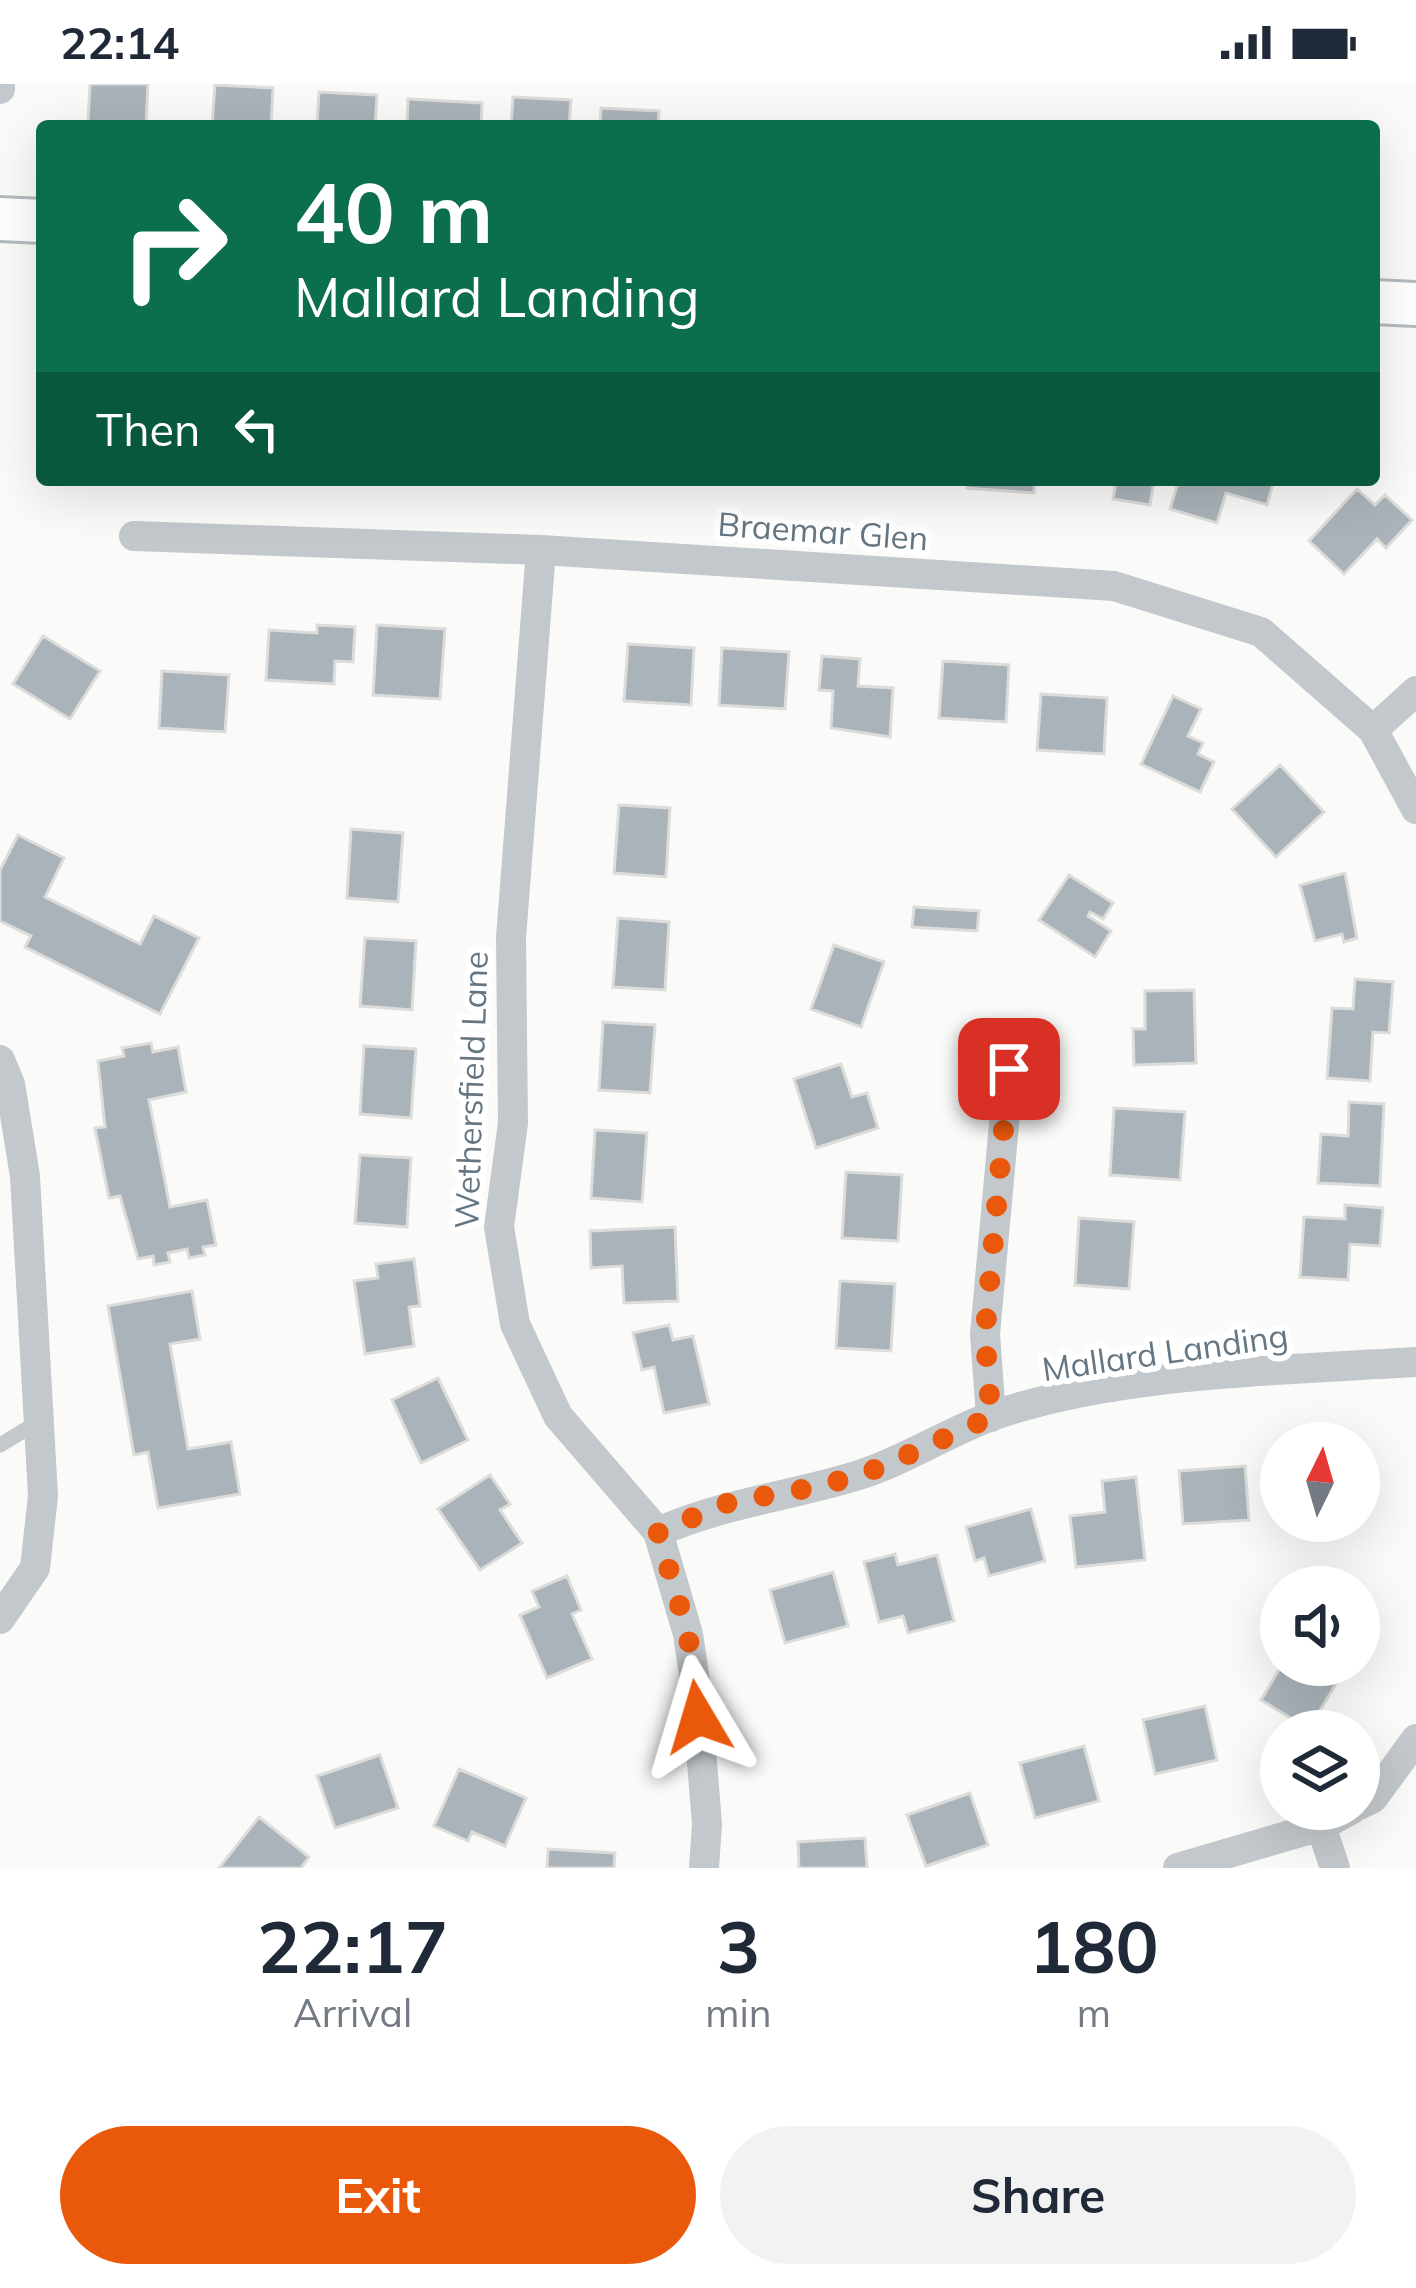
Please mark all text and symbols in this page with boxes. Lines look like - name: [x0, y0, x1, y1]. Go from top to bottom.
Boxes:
- text: 22:14: [60, 14, 179, 70]
- text: 40 m: [294, 159, 493, 264]
- icon: right: [96, 168, 252, 324]
- text: Mallard Landing: [294, 263, 700, 331]
- icon: left: [224, 396, 290, 462]
- text: Then: [96, 401, 200, 457]
- street label: Braemar Glen: [717, 503, 930, 558]
- street label: Wethersfield Lane: [445, 950, 496, 1230]
- pin: [958, 1018, 1060, 1120]
- icon: arrive: [976, 1036, 1042, 1102]
- street label: Mallard Landing: [1039, 1314, 1290, 1389]
- north arrow: [1260, 1422, 1380, 1542]
- map controls: [1260, 1422, 1380, 1830]
- button: sound: [1260, 1566, 1380, 1686]
- position arrow: [635, 1654, 761, 1780]
- button: layers: [1260, 1710, 1380, 1830]
- text: 22:17: [257, 1901, 448, 1991]
- text: 3: [717, 1901, 760, 1991]
- text: 180: [1029, 1901, 1159, 1991]
- text: Arrival: [293, 1988, 412, 2037]
- text: min: [705, 1988, 772, 2037]
- text: m: [1077, 1988, 1111, 2037]
- button: Exit: [60, 2126, 696, 2264]
- button: Share: [720, 2126, 1356, 2264]

